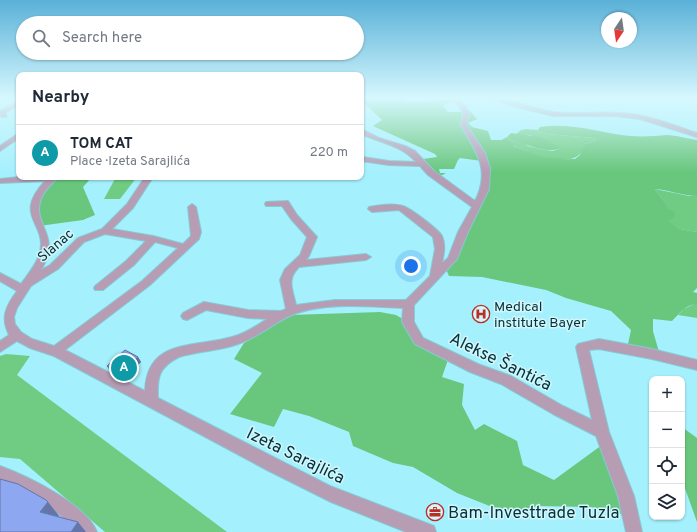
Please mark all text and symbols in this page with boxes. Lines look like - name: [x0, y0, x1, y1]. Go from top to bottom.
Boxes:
- north arrow: [601, 12, 637, 48]
- search box: [16, 16, 364, 60]
- icon: search: [30, 27, 52, 49]
- text: Search here: [62, 29, 142, 48]
- text: Nearby: [32, 87, 89, 109]
- text: TOM CAT: [70, 135, 133, 154]
- text: A: [40, 145, 50, 161]
- text: 220 m: [310, 145, 348, 161]
- text: Place · Izeta Sarajlića: [70, 154, 190, 170]
- street label: Slanac: [35, 226, 77, 266]
- your location: [401, 256, 421, 276]
- place label: Medical institute Bayer: [494, 299, 587, 332]
- hospital icon: Medical institute Bayer: [471, 304, 491, 324]
- street label: Alekse Šantića: [445, 328, 555, 397]
- pin: A: [111, 353, 137, 383]
- map controls: [649, 376, 685, 520]
- button: +: [649, 376, 685, 412]
- button: −: [649, 412, 685, 448]
- street label: Izeta Sarajlića: [242, 423, 348, 490]
- button: locate: [649, 448, 685, 484]
- button: layers: [649, 484, 685, 520]
- office icon: Bam-Investtrade Tuzla: [425, 502, 445, 522]
- place label: Bam-Investtrade Tuzla: [448, 503, 619, 525]

